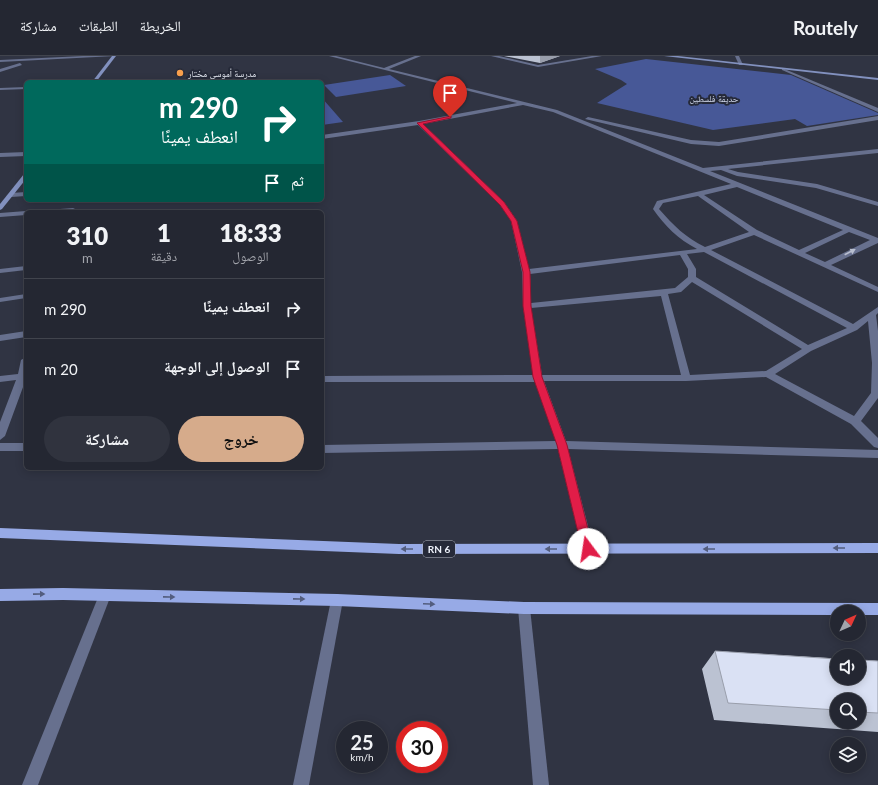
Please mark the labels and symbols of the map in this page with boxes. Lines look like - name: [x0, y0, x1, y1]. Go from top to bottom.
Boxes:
- marker: مدرسة أموسى مختار: [175, 68, 185, 78]
- place label: مدرسة أموسى مختار: [187, 68, 256, 79]
- pin: [433, 76, 467, 117]
- park label: حديقة فلسطين: [689, 93, 739, 104]
- one-way arrow: [845, 249, 856, 256]
- position arrow: [567, 528, 609, 570]
- road number: RN 6: [423, 541, 455, 557]
- one-way arrow: [832, 545, 845, 551]
- one-way arrow: [400, 546, 413, 552]
- one-way arrow: [544, 546, 557, 552]
- one-way arrow: [702, 546, 715, 552]
- one-way arrow: [33, 591, 46, 597]
- one-way arrow: [163, 594, 176, 600]
- one-way arrow: [293, 596, 306, 602]
- one-way arrow: [423, 601, 436, 607]
- north arrow: [830, 605, 866, 641]
- speed limit sign: 30: [396, 721, 448, 773]

